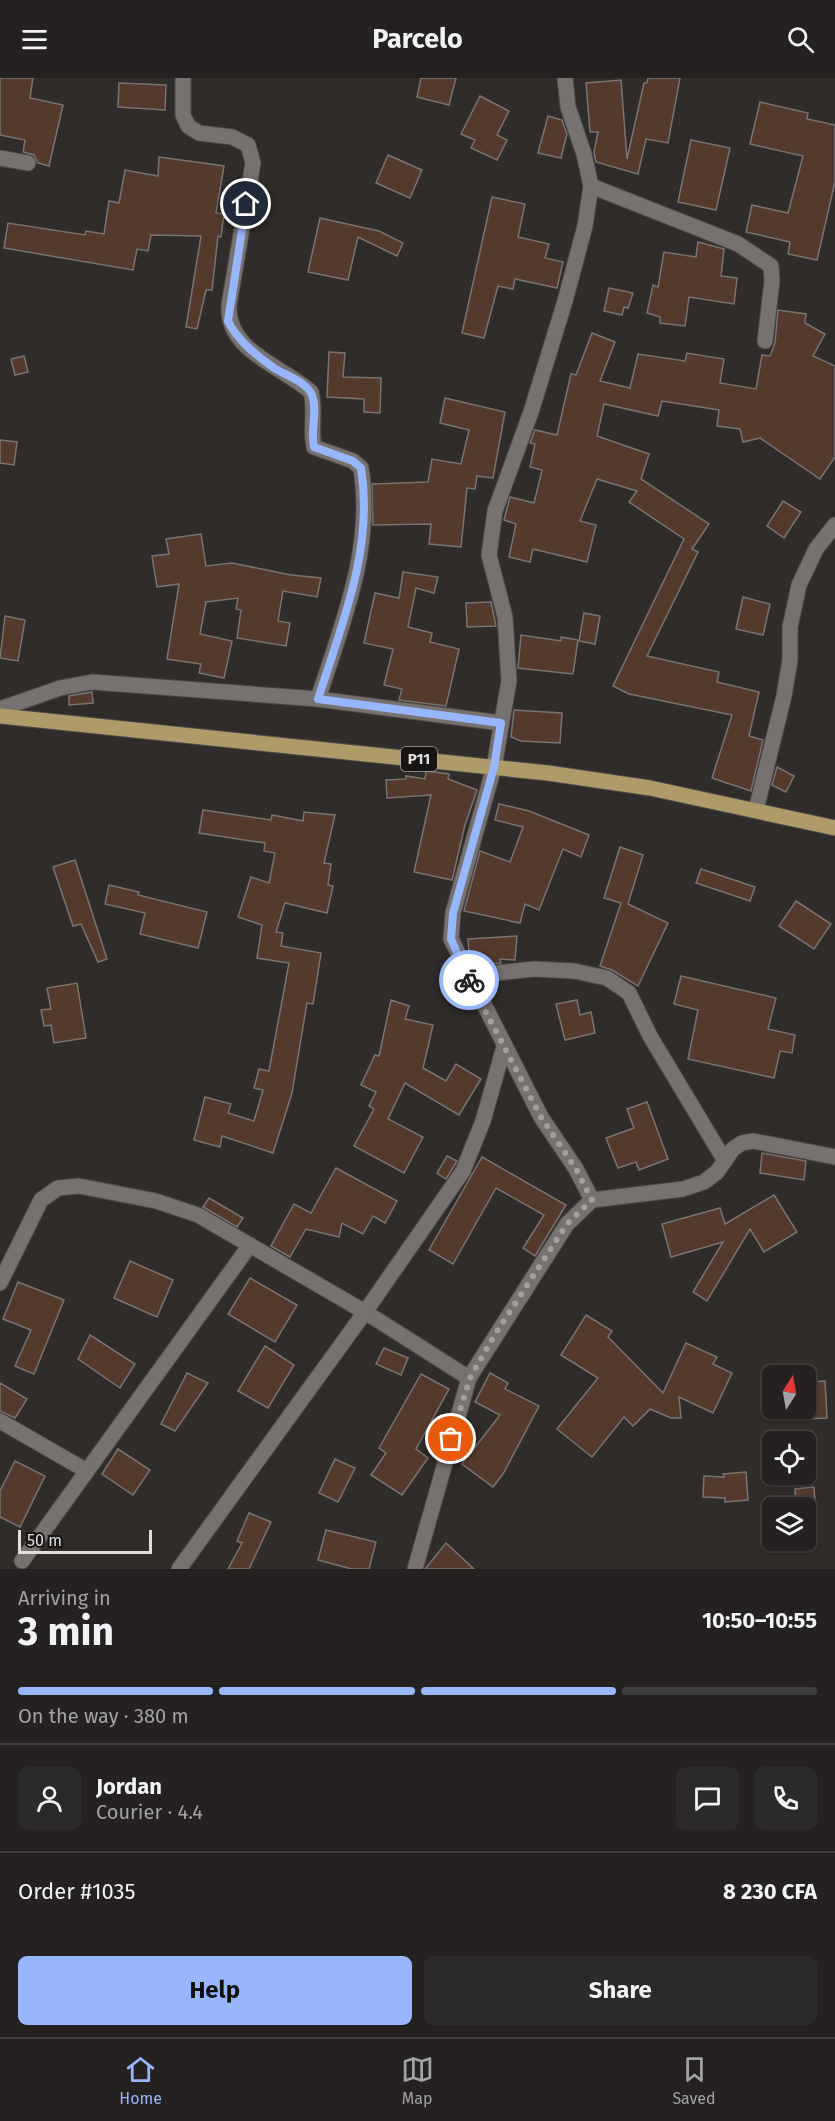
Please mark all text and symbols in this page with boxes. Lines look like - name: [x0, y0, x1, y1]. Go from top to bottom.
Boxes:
- icon: menu: [18, 23, 51, 56]
- text: Parcelo: [372, 23, 463, 55]
- icon: search: [784, 23, 817, 56]
- pin: [220, 178, 271, 229]
- icon: home: [229, 187, 262, 220]
- road number: P11: [401, 747, 437, 771]
- courier: [439, 950, 499, 1010]
- icon: bike: [453, 964, 486, 997]
- north arrow: [762, 1365, 816, 1419]
- map controls: [762, 1365, 816, 1551]
- pin: [425, 1413, 476, 1464]
- icon: bag: [434, 1422, 467, 1455]
- button: locate: [762, 1431, 816, 1485]
- button: layers: [762, 1497, 816, 1551]
- scale bar: [18, 1527, 152, 1554]
- text: 50 m: [27, 1531, 62, 1550]
- text: Arriving in: [18, 1586, 111, 1610]
- text: 10:50–10:55: [702, 1607, 817, 1634]
- text: 3 min: [18, 1609, 114, 1655]
- text: On the way · 380 m: [18, 1704, 189, 1728]
- button: person: [18, 1767, 81, 1830]
- button: chat: [676, 1767, 739, 1830]
- button: phone: [754, 1767, 817, 1830]
- text: Jordan: [96, 1773, 162, 1800]
- text: Courier · 4.4: [96, 1800, 203, 1824]
- text: Order #1035: [18, 1878, 136, 1905]
- text: 8 230 CFA: [723, 1878, 817, 1905]
- button: Help: [18, 1956, 412, 2025]
- button: Share: [424, 1956, 817, 2025]
- tab: Home: [119, 2053, 162, 2108]
- tab: Map: [401, 2053, 434, 2108]
- tab: Saved: [672, 2053, 716, 2108]

